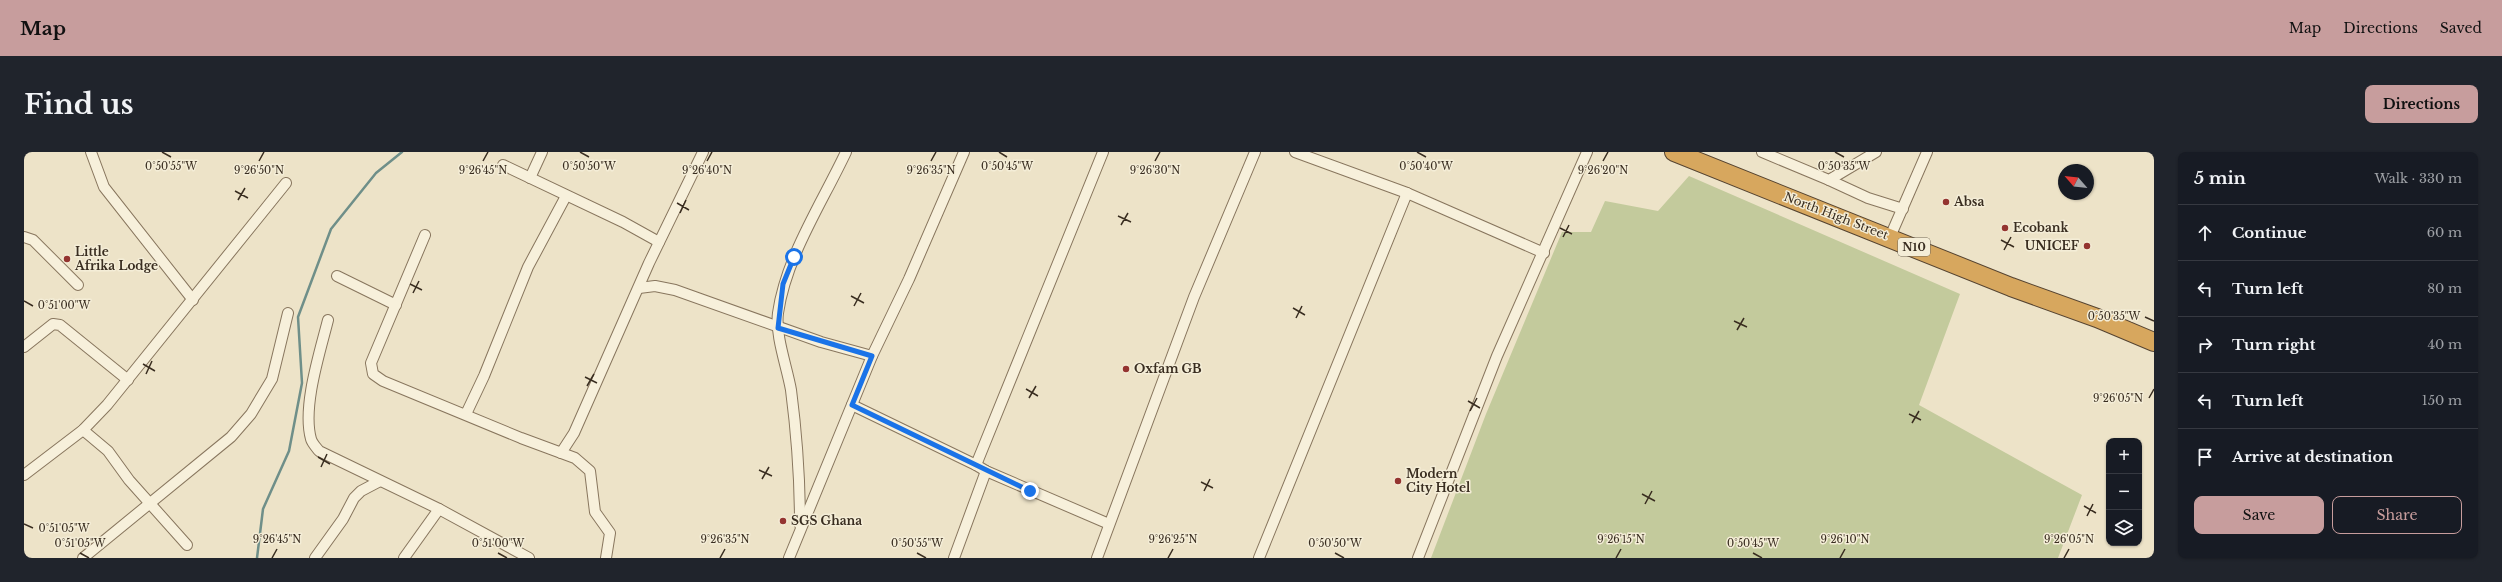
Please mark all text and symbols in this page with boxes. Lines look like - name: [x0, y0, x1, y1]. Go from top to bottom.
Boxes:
- text: Map: [20, 17, 66, 40]
- text: Map: [2289, 19, 2321, 37]
- text: Directions: [2343, 19, 2418, 37]
- text: Saved: [2440, 19, 2482, 37]
- button: Directions: [2365, 85, 2478, 123]
- text: Find us: [24, 87, 134, 122]
- text: 0°50'55"W: [145, 160, 197, 173]
- text: 0°50'50"W: [562, 160, 616, 173]
- text: 0°50'45"W: [981, 160, 1033, 173]
- text: 0°50'40"W: [1399, 160, 1453, 173]
- text: 0°50'35"W: [1818, 160, 1871, 173]
- text: 9°26'50"N: [234, 164, 284, 177]
- text: 9°26'45"N: [459, 164, 507, 177]
- text: 9°26'40"N: [682, 164, 732, 177]
- text: 9°26'35"N: [906, 164, 956, 177]
- text: 9°26'30"N: [1130, 164, 1180, 177]
- text: 9°26'20"N: [1578, 164, 1628, 177]
- north arrow: [2058, 164, 2094, 200]
- text: 5 min: [2194, 168, 2246, 189]
- text: Walk · 330 m: [2374, 170, 2462, 187]
- street label: North High Street: [1782, 189, 1891, 242]
- place label: Absa: [1953, 194, 1984, 209]
- marker: Absa: [1941, 197, 1951, 207]
- place label: Ecobank: [2013, 220, 2070, 235]
- icon: ahead: [2194, 222, 2216, 244]
- marker: Ecobank: [2000, 223, 2010, 233]
- text: Continue: [2232, 223, 2307, 242]
- text: 60 m: [2427, 224, 2462, 241]
- road number: N10: [1898, 238, 1930, 256]
- place label: UNICEF: [2025, 238, 2080, 253]
- marker: UNICEF: [2082, 241, 2092, 251]
- place label: Little Afrika Lodge: [74, 244, 158, 273]
- route start: [785, 248, 803, 266]
- marker: Little Afrika Lodge: [62, 254, 72, 264]
- icon: left: [2194, 278, 2216, 300]
- text: Turn left: [2232, 279, 2303, 298]
- text: 80 m: [2427, 280, 2462, 297]
- text: 0°51'00"W: [38, 299, 90, 312]
- text: 0°50'35"W: [2088, 310, 2141, 323]
- icon: right: [2194, 334, 2216, 356]
- text: Turn right: [2232, 335, 2315, 354]
- text: 40 m: [2427, 336, 2462, 353]
- place label: Oxfam GB: [1134, 361, 1202, 376]
- marker: Oxfam GB: [1121, 364, 1131, 374]
- icon: left: [2194, 390, 2216, 412]
- text: Turn left: [2232, 391, 2303, 410]
- text: 9°26'05"N: [2093, 392, 2143, 405]
- text: 150 m: [2422, 392, 2462, 409]
- map controls: [2106, 438, 2142, 546]
- button: +: [2106, 438, 2142, 474]
- icon: arrive: [2194, 446, 2216, 468]
- text: Arrive at destination: [2232, 447, 2393, 466]
- place label: Modern City Hotel: [1406, 466, 1471, 495]
- button: −: [2106, 474, 2142, 510]
- marker: Modern City Hotel: [1393, 476, 1403, 486]
- route end: [1021, 482, 1039, 500]
- button: Save: [2194, 496, 2324, 534]
- button: Share: [2332, 496, 2462, 534]
- button: layers: [2106, 510, 2142, 546]
- place label: SGS Ghana: [791, 513, 862, 528]
- marker: SGS Ghana: [778, 516, 788, 526]
- text: 0°51'05"W: [39, 522, 90, 535]
- text: 9°26'45"N: [253, 533, 301, 546]
- text: 9°26'35"N: [700, 533, 750, 546]
- text: 9°26'25"N: [1148, 533, 1198, 546]
- text: 9°26'15"N: [1597, 533, 1645, 546]
- text: 9°26'10"N: [1821, 533, 1869, 546]
- text: 9°26'05"N: [2044, 533, 2094, 546]
- text: 0°51'05"W: [55, 537, 106, 550]
- text: 0°51'00"W: [472, 537, 524, 550]
- text: 0°50'55"W: [891, 537, 943, 550]
- text: 0°50'50"W: [1308, 537, 1362, 550]
- text: 0°50'45"W: [1727, 537, 1779, 550]

